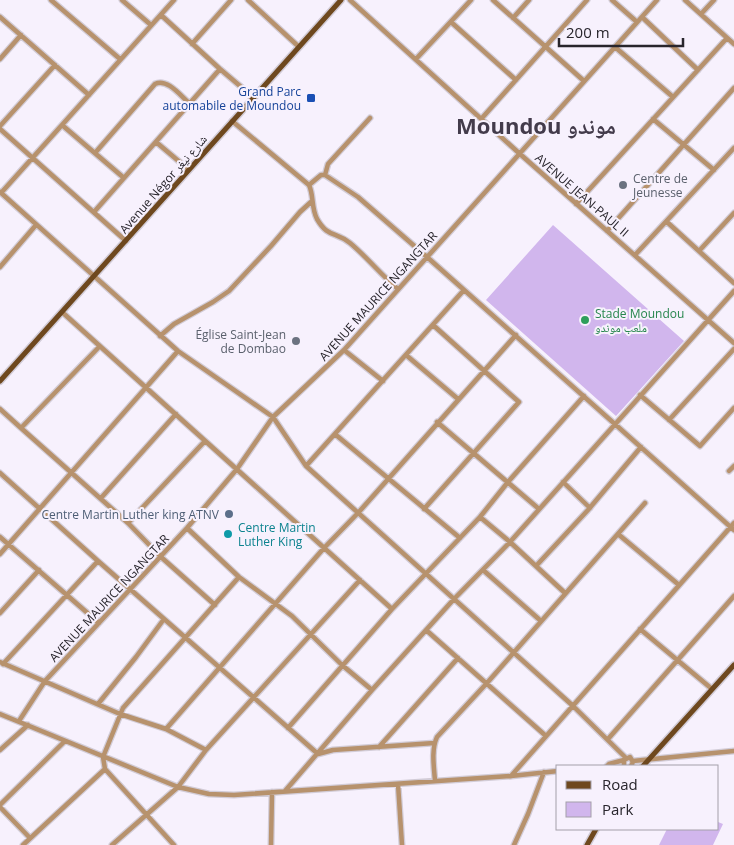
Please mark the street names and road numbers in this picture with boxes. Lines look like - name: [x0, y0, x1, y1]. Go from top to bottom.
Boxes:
- street label: Avenue Négor شارع نيغر: [115, 131, 211, 237]
- street label: AVENUE JEAN-PAUL II: [532, 150, 632, 240]
- street label: AVENUE MAURICE NGANGTAR: [315, 227, 441, 364]
- street label: AVENUE MAURICE NGANGTAR: [45, 530, 173, 666]

